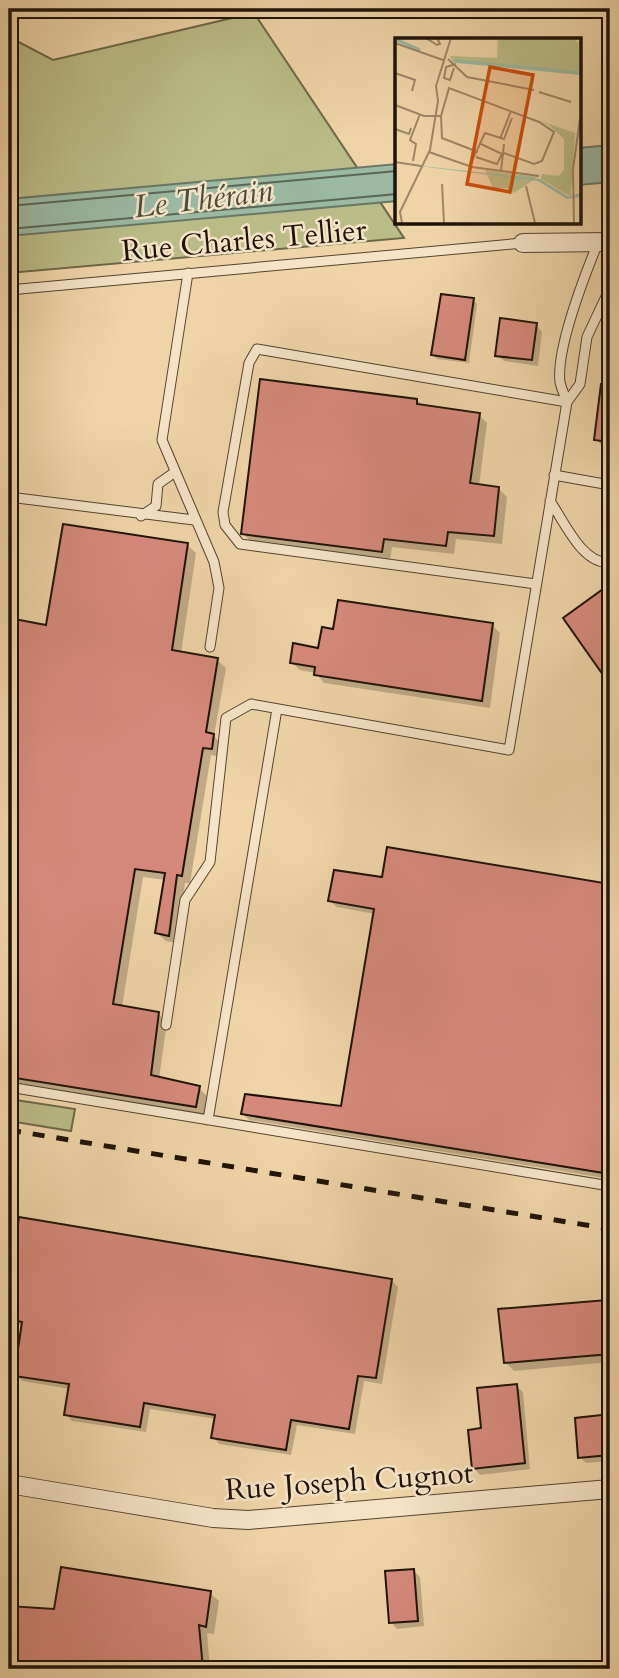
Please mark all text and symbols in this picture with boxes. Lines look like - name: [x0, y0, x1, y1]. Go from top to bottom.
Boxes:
- inset map: [395, 38, 580, 224]
- water label: Le Thérain: [131, 169, 275, 229]
- street label: Rue Charles Tellier: [120, 209, 368, 272]
- street label: Rue Joseph Cugnot: [224, 1452, 475, 1511]

